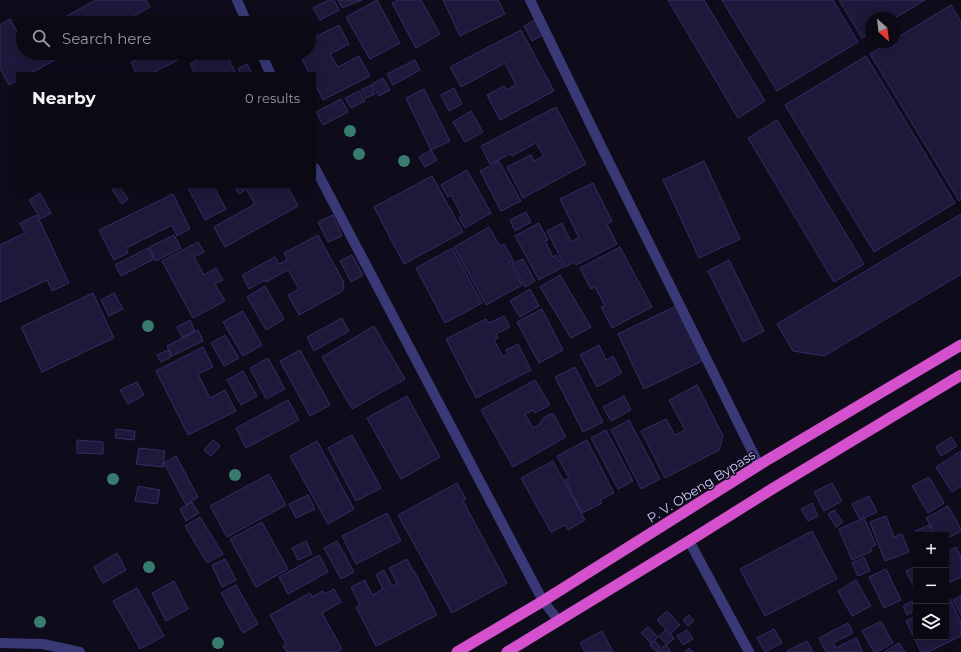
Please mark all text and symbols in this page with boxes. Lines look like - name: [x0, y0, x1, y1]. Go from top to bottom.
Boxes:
- north arrow: [865, 12, 901, 48]
- search box: [16, 16, 316, 60]
- icon: search: [30, 27, 52, 49]
- text: Search here: [62, 29, 151, 48]
- text: Nearby: [32, 88, 96, 108]
- text: 0 results: [245, 90, 300, 106]
- street label: P. V. Obeng Bypass: [644, 446, 758, 526]
- map controls: [913, 532, 949, 640]
- button: +: [913, 532, 949, 568]
- button: −: [913, 568, 949, 604]
- button: layers: [913, 604, 949, 640]

